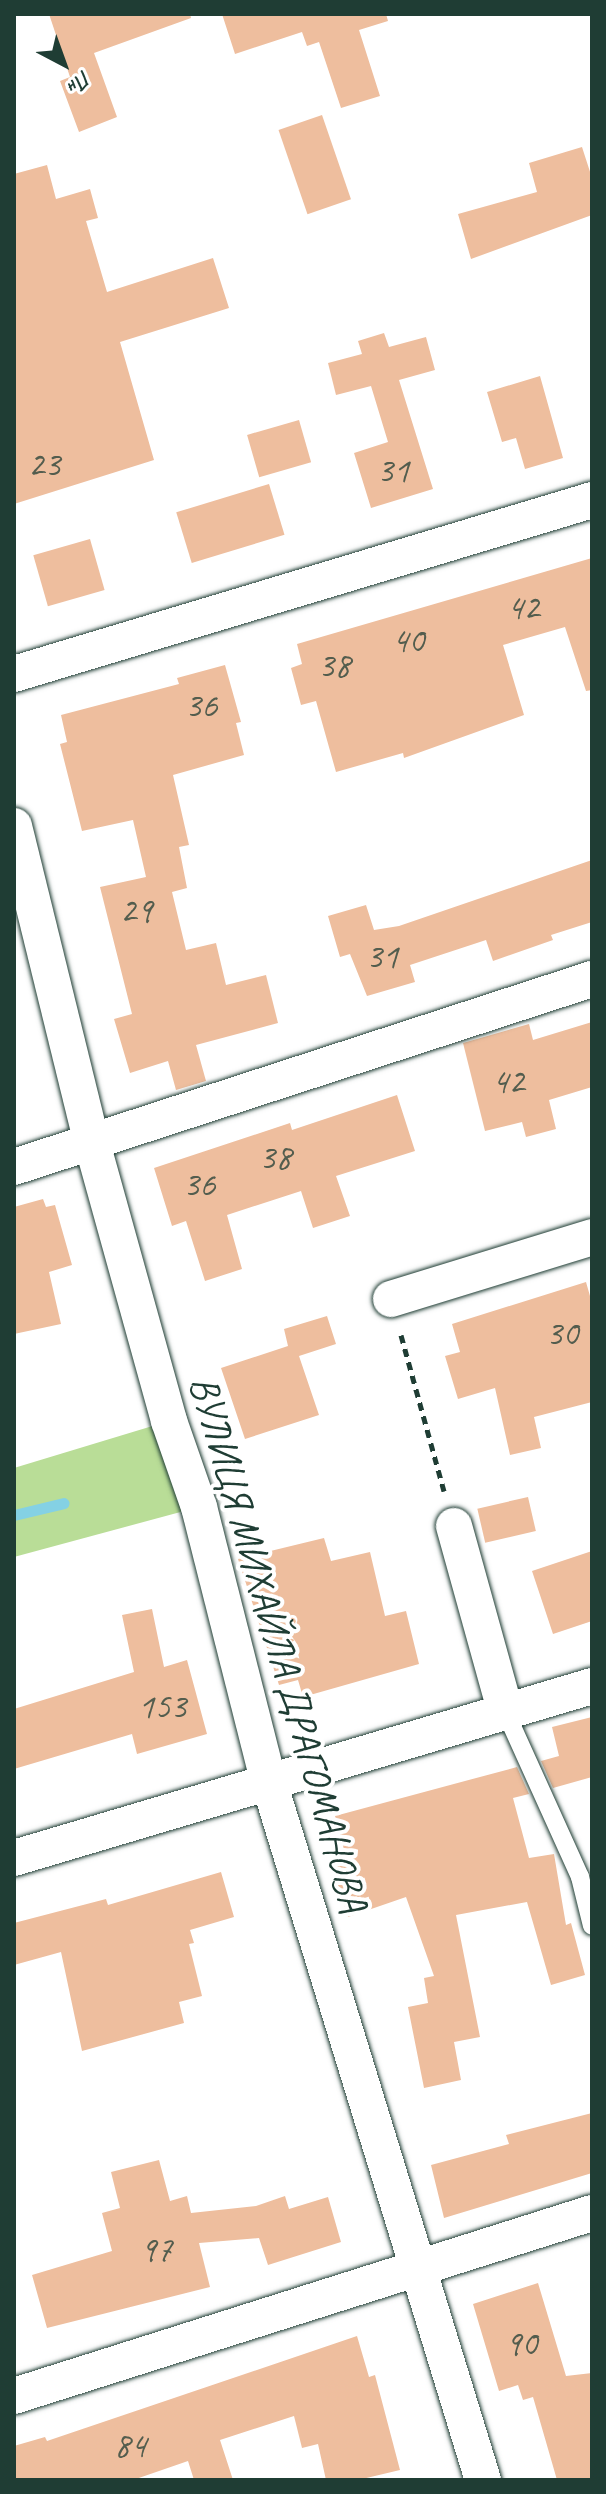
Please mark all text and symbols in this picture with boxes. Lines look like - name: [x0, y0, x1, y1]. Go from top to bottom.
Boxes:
- north arrow: [24, 24, 104, 104]
- text: Пн: [62, 64, 98, 100]
- house number: 23: [28, 443, 60, 487]
- house number: 31: [377, 449, 409, 493]
- house number: 42: [507, 586, 539, 630]
- house number: 40: [392, 619, 424, 663]
- house number: 38: [318, 644, 350, 688]
- house number: 36: [185, 684, 217, 728]
- house number: 29: [120, 889, 152, 933]
- house number: 31: [366, 935, 398, 979]
- house number: 42: [492, 1060, 524, 1104]
- house number: 38: [259, 1136, 291, 1180]
- house number: 36: [183, 1163, 215, 1207]
- house number: 30: [546, 1312, 578, 1356]
- street label: ВУЛИЦЯ МИХАЙЛА ДРАГОМАНОВА: [179, 1370, 379, 1918]
- house number: 153: [138, 1685, 186, 1729]
- house number: 97: [140, 2228, 172, 2272]
- house number: 90: [505, 2322, 537, 2366]
- house number: 84: [114, 2424, 146, 2468]

